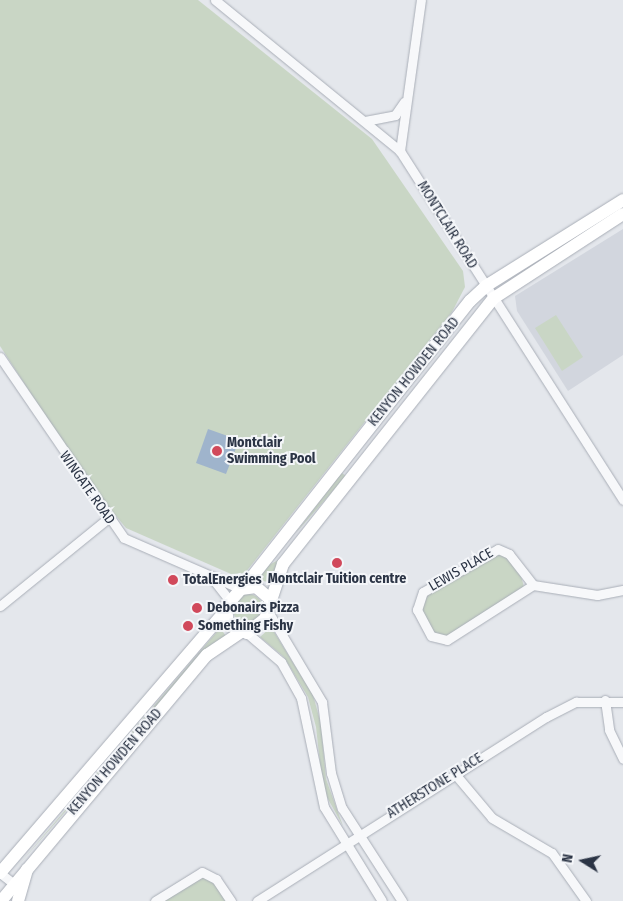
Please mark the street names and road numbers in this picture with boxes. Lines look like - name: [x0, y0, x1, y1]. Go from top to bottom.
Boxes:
- street label: MONTCLAIR ROAD: [413, 178, 481, 272]
- street label: KENYON HOWDEN ROAD: [365, 314, 463, 430]
- street label: WINGATE ROAD: [56, 448, 118, 528]
- street label: LEWIS PLACE: [426, 545, 496, 595]
- street label: KENYON HOWDEN ROAD: [64, 705, 166, 819]
- street label: ATHERSTONE PLACE: [384, 750, 486, 822]

